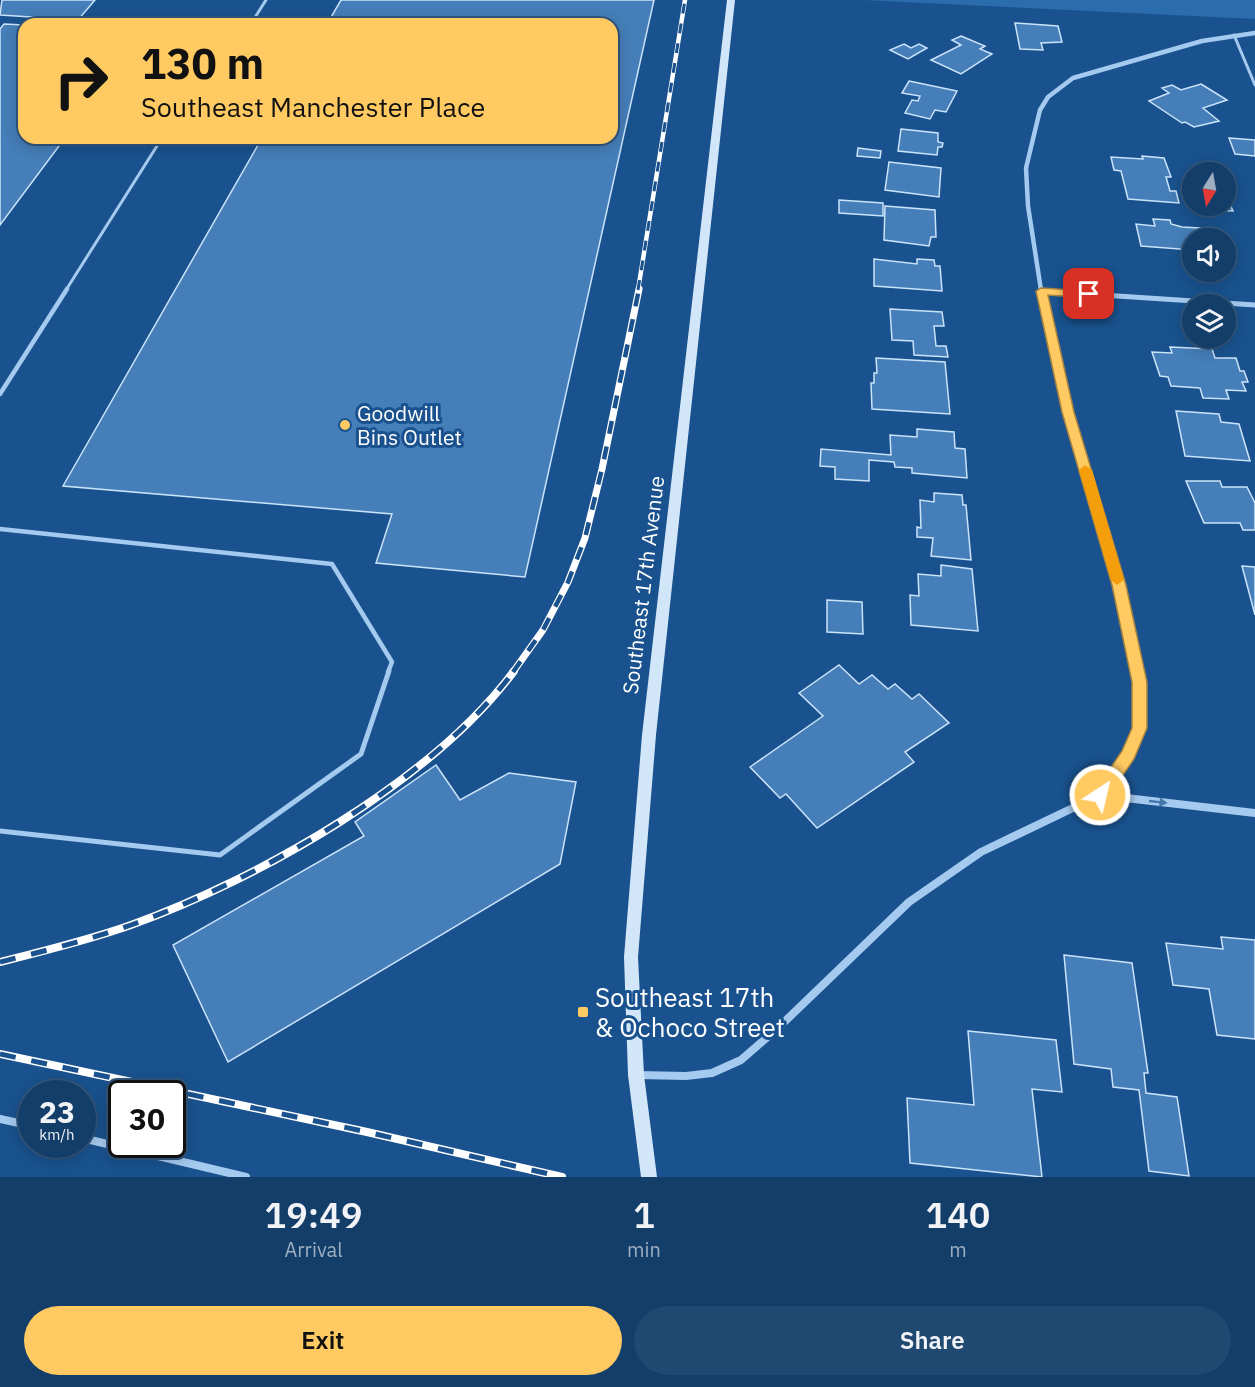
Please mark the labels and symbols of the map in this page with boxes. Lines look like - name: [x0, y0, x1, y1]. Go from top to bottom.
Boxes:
- north arrow: [1182, 162, 1236, 216]
- pin: [1063, 268, 1114, 319]
- place label: Goodwill Bins Outlet: [357, 399, 462, 451]
- marker: Goodwill Bins Outlet: [338, 418, 352, 432]
- street label: Southeast 17th Avenue: [616, 474, 670, 696]
- position arrow: [1068, 763, 1132, 827]
- one-way arrow: [1149, 797, 1168, 807]
- place label: Southeast 17th & Ochoco Street: [595, 980, 785, 1044]
- marker: Southeast 17th & Ochoco Street: [576, 1005, 590, 1019]
- speed limit sign: 30: [108, 1080, 186, 1158]

